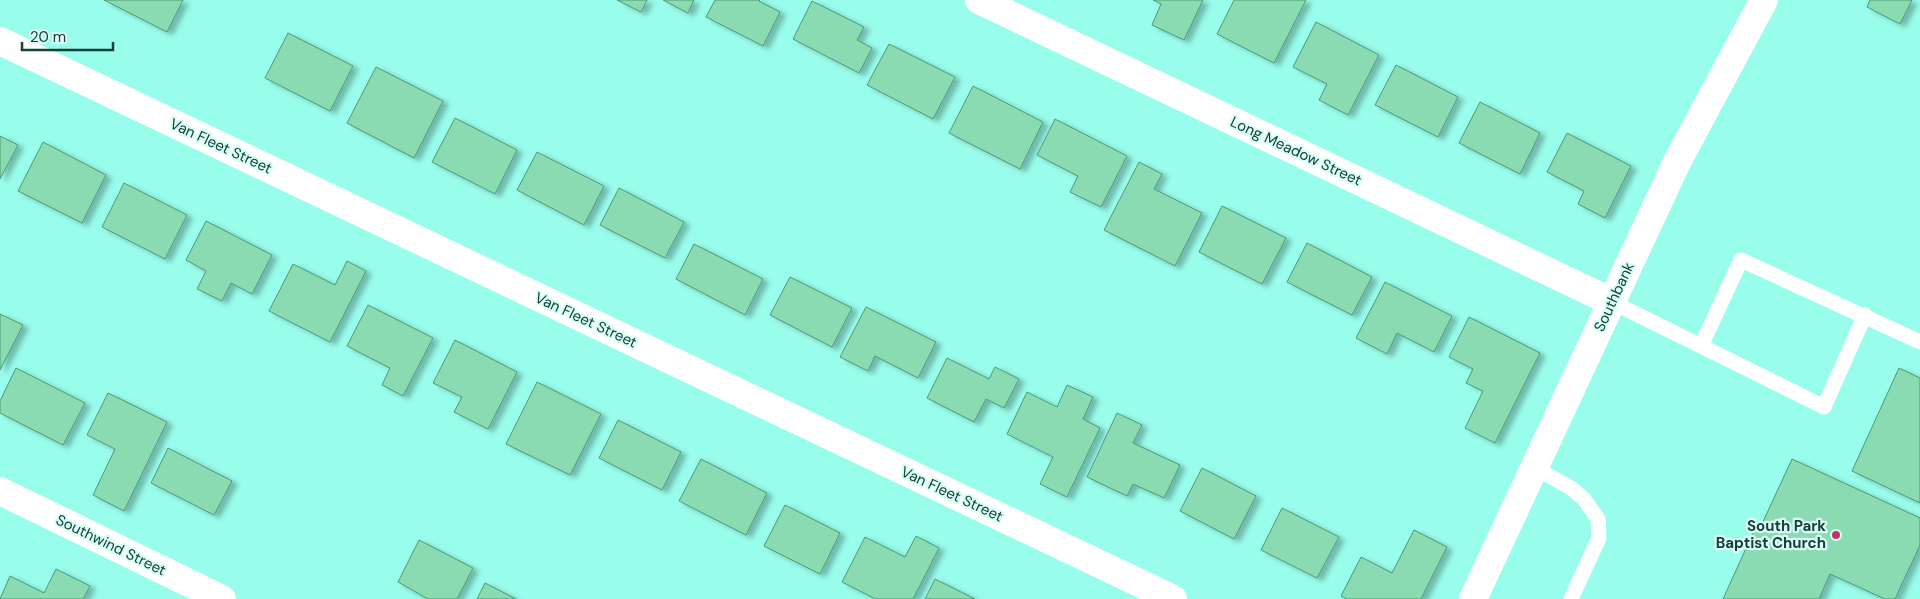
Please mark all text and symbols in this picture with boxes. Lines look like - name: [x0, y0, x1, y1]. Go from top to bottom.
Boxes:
- scale bar: [22, 20, 114, 52]
- text: 20 m: [30, 27, 66, 47]
- street label: Long Meadow Street: [1227, 112, 1365, 190]
- street label: Van Fleet Street: [167, 114, 275, 178]
- street label: Southbank: [1589, 259, 1639, 335]
- street label: Van Fleet Street: [532, 288, 640, 352]
- street label: Van Fleet Street: [898, 462, 1006, 526]
- street label: Southwind Street: [53, 510, 170, 580]
- place label: South Park Baptist Church: [1716, 516, 1826, 553]
- marker: South Park Baptist Church: [1830, 529, 1842, 541]

